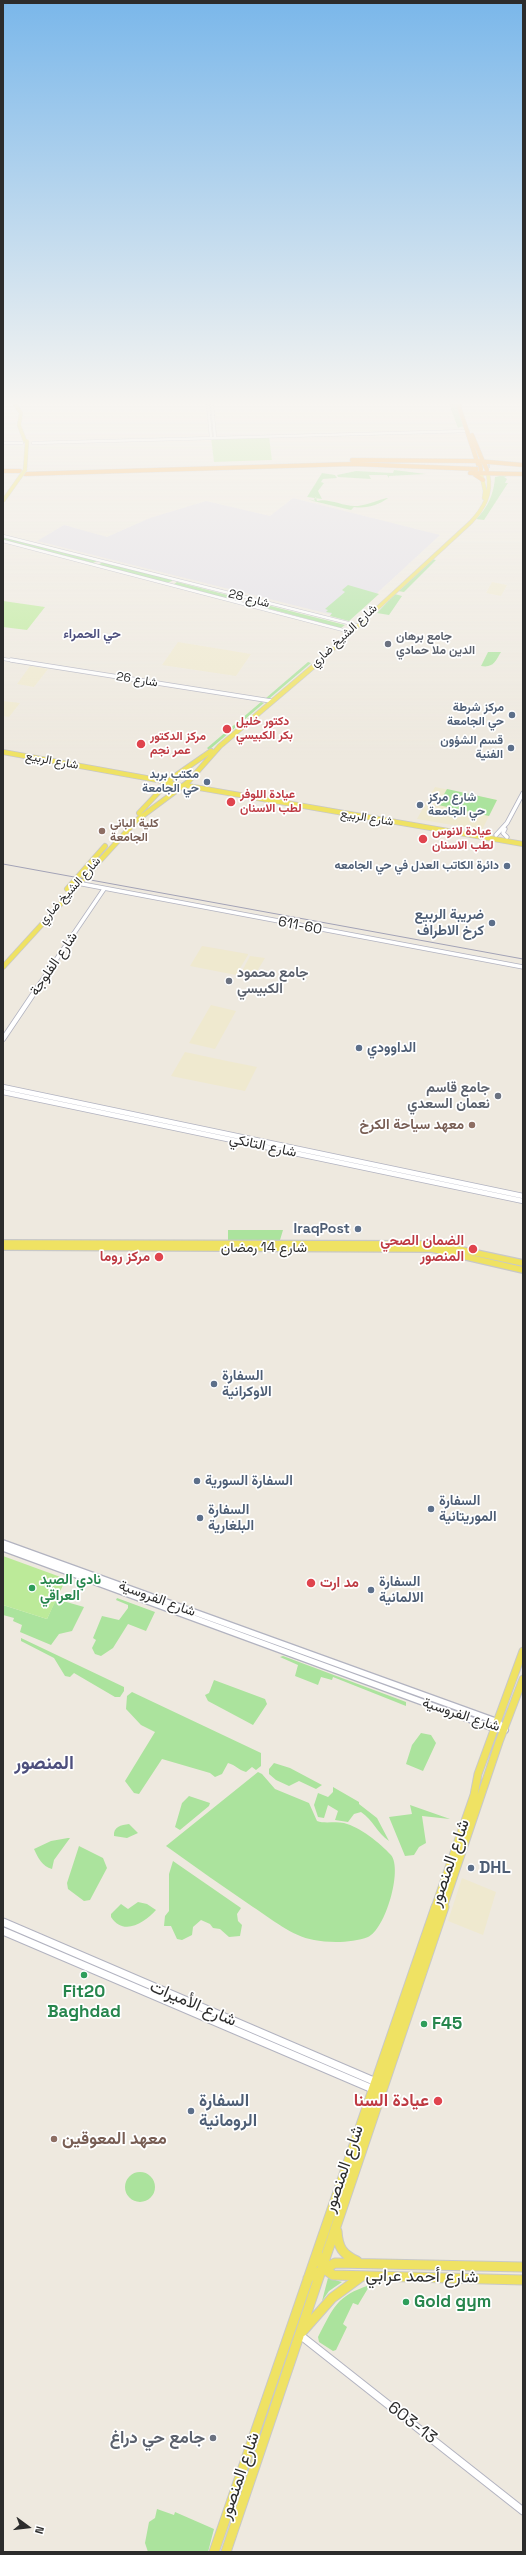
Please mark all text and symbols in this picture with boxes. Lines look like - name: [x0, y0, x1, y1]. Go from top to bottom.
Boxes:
- street label: شارع 28: [227, 587, 271, 611]
- street label: شارع الشيخ ضاري: [308, 602, 380, 670]
- district label: حي الحمراء: [63, 626, 121, 642]
- place label: جامع برهان الدين ملا حمادي: [396, 630, 475, 658]
- marker: جامع برهان الدين ملا حمادي: [383, 639, 393, 649]
- street label: شارع 26: [115, 670, 159, 690]
- place label: مركز شرطة حي الجامعة: [447, 701, 504, 729]
- marker: مركز شرطة حي الجامعة: [507, 710, 517, 720]
- place label: دكتور خليل بكر الكبيسي: [236, 715, 293, 743]
- marker: دكتور خليل بكر الكبيسي: [221, 723, 233, 735]
- place label: مركز الدكتور عمر نجم: [150, 730, 206, 758]
- place label: قسم الشؤون الفنية: [440, 734, 503, 762]
- marker: مركز الدكتور عمر نجم: [135, 738, 147, 750]
- marker: قسم الشؤون الفنية: [506, 743, 516, 753]
- street label: شارع الربيع: [24, 749, 80, 773]
- place label: مكتب بربد حي الجامعة: [142, 768, 199, 796]
- marker: مكتب بربد حي الجامعة: [202, 777, 212, 787]
- place label: عيادة اللوفر لطب الاسنان: [240, 788, 302, 816]
- place label: شارع مركز حي الجامعة: [428, 791, 485, 819]
- marker: عيادة اللوفر لطب الاسنان: [225, 796, 237, 808]
- marker: شارع مركز حي الجامعة: [415, 800, 425, 810]
- street label: شارع الربيع: [339, 807, 395, 829]
- place label: كلية الباني الجامعة: [110, 817, 159, 845]
- place label: عيادة لانوس لطب الاسنان: [432, 825, 494, 853]
- marker: كلية الباني الجامعة: [97, 826, 107, 836]
- marker: عيادة لانوس لطب الاسنان: [417, 833, 429, 845]
- street label: شارع الشيخ ضاري: [36, 854, 104, 928]
- place label: دائرة الكاتب العدل في حي الجامعه: [334, 859, 499, 873]
- marker: دائرة الكاتب العدل في حي الجامعه: [502, 861, 512, 871]
- place label: ضريبة الربيع كرخ الاطراف: [415, 907, 484, 940]
- street label: 611-60: [277, 914, 323, 938]
- marker: ضريبة الربيع كرخ الاطراف: [487, 918, 497, 928]
- street label: شارع الفلوجة: [27, 929, 81, 999]
- place label: جامع محمود الكبيسي: [237, 965, 309, 998]
- marker: جامع محمود الكبيسي: [224, 976, 234, 986]
- place label: الداوودي: [367, 1040, 416, 1056]
- marker: الداوودي: [354, 1043, 364, 1053]
- place label: جامع قاسم نعمان السعدي: [407, 1080, 490, 1112]
- marker: جامع قاسم نعمان السعدي: [493, 1091, 503, 1101]
- place label: معهد سياحة الكرخ: [359, 1117, 464, 1133]
- marker: معهد سياحة الكرخ: [467, 1120, 477, 1130]
- street label: شارع التانكي: [228, 1131, 298, 1161]
- place label: IraqPost: [294, 1221, 350, 1237]
- marker: IraqPost: [353, 1224, 363, 1234]
- place label: الضمان الصحي المنصور: [380, 1233, 464, 1266]
- street label: شارع 14 رمضان: [221, 1240, 307, 1256]
- marker: الضمان الصحي المنصور: [467, 1243, 479, 1255]
- place label: مركز روما: [100, 1249, 150, 1265]
- marker: مركز روما: [153, 1251, 165, 1263]
- place label: السفارة الاوكرانية: [222, 1368, 272, 1400]
- marker: السفارة الاوكرانية: [209, 1379, 219, 1389]
- place label: السفارة السورية: [205, 1473, 293, 1489]
- marker: السفارة السورية: [192, 1476, 202, 1486]
- place label: السفارة الموريتانية: [439, 1493, 497, 1526]
- place label: السفارة البلغارية: [208, 1502, 254, 1534]
- marker: السفارة الموريتانية: [426, 1504, 436, 1514]
- marker: السفارة البلغارية: [195, 1513, 205, 1523]
- place label: نادي الصيد العراقي: [40, 1572, 101, 1604]
- place label: السفارة الالمانية: [379, 1574, 424, 1606]
- place label: مد ارت: [320, 1575, 359, 1591]
- street label: شارع الفروسية: [116, 1577, 198, 1621]
- marker: مد ارت: [305, 1577, 317, 1589]
- marker: نادي الصيد العراقي: [27, 1583, 37, 1593]
- marker: السفارة الالمانية: [366, 1585, 376, 1595]
- street label: شارع الفروسية: [420, 1695, 502, 1735]
- district label: المنصور: [14, 1753, 74, 1775]
- street label: شارع المنصور: [426, 1817, 474, 1909]
- place label: DHL: [479, 1858, 511, 1878]
- marker: DHL: [466, 1863, 476, 1873]
- marker: Fit20 Baghdad: [79, 1970, 89, 1980]
- street label: شارع الأميرات: [147, 1977, 239, 2031]
- place label: Fit20 Baghdad: [47, 1982, 121, 2022]
- place label: F45: [432, 2014, 462, 2034]
- marker: F45: [419, 2019, 429, 2029]
- place label: السفارة الرومانية: [199, 2091, 257, 2131]
- place label: عيادة السنا: [354, 2091, 429, 2111]
- marker: عيادة السنا: [432, 2095, 444, 2107]
- marker: السفارة الرومانية: [186, 2106, 196, 2116]
- street label: شارع المنصور: [320, 2123, 368, 2215]
- place label: معهد المعوقين: [62, 2129, 167, 2149]
- marker: معهد المعوقين: [49, 2134, 59, 2144]
- street label: شارع أحمد عرابي: [365, 2266, 479, 2288]
- place label: Gold gym: [414, 2292, 491, 2312]
- marker: Gold gym: [401, 2297, 411, 2307]
- street label: 603-13: [383, 2398, 441, 2448]
- place label: جامع حي دراغ: [110, 2428, 205, 2448]
- street label: شارع المنصور: [216, 2430, 264, 2522]
- marker: جامع حي دراغ: [208, 2433, 218, 2443]
- north arrow: [8, 2507, 48, 2547]
- text: N: [32, 2525, 47, 2535]

